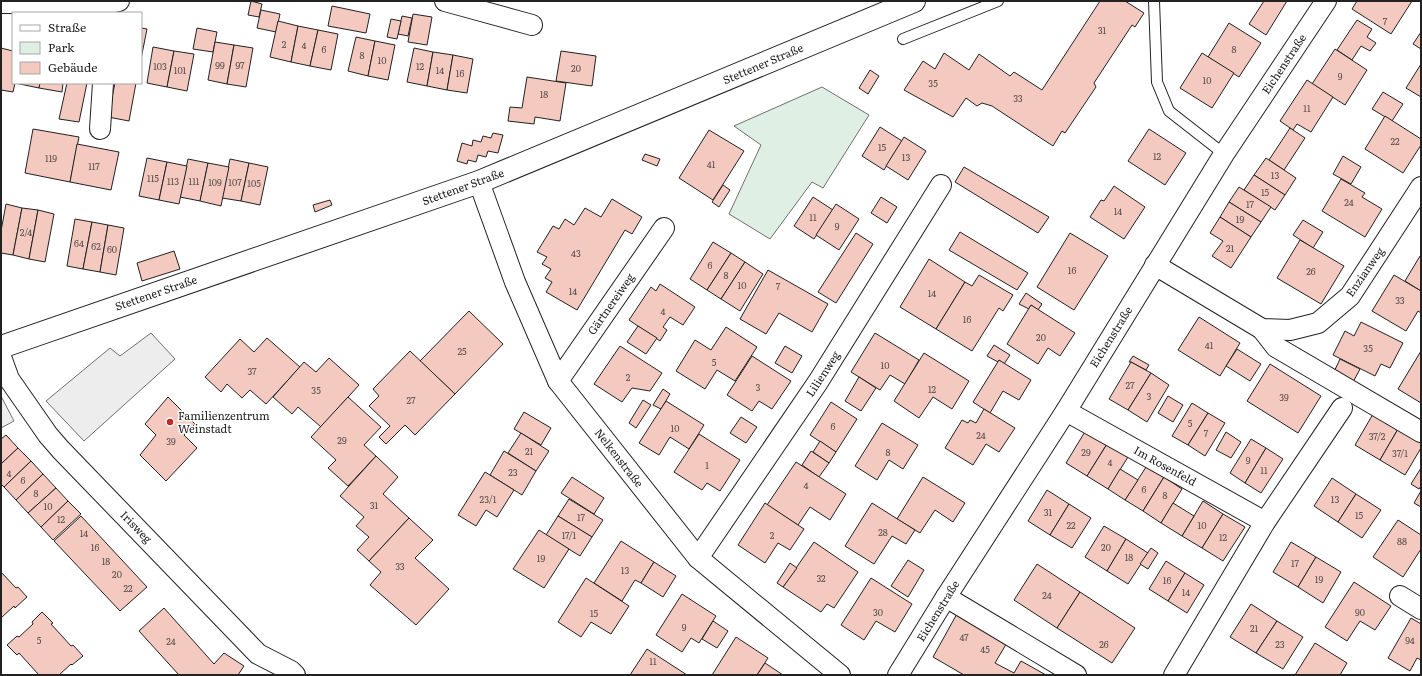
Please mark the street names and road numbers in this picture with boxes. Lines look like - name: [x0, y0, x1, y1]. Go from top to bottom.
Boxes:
- street label: Eichenstraße: [1257, 30, 1309, 97]
- street label: Stettener Straße: [720, 39, 806, 87]
- street label: Stettener Straße: [420, 164, 506, 208]
- street label: Enzianweg: [1341, 243, 1388, 299]
- street label: Gärtnereiweg: [583, 269, 638, 337]
- street label: Stettener Straße: [112, 270, 199, 314]
- street label: Eichenstraße: [1085, 303, 1135, 370]
- street label: Lilienweg: [801, 347, 843, 399]
- street label: Nelkenstraße: [592, 425, 648, 490]
- street label: Im Rosenfeld: [1131, 441, 1200, 489]
- street label: Irisweg: [117, 507, 157, 547]
- street label: Eichenstraße: [912, 577, 962, 644]

